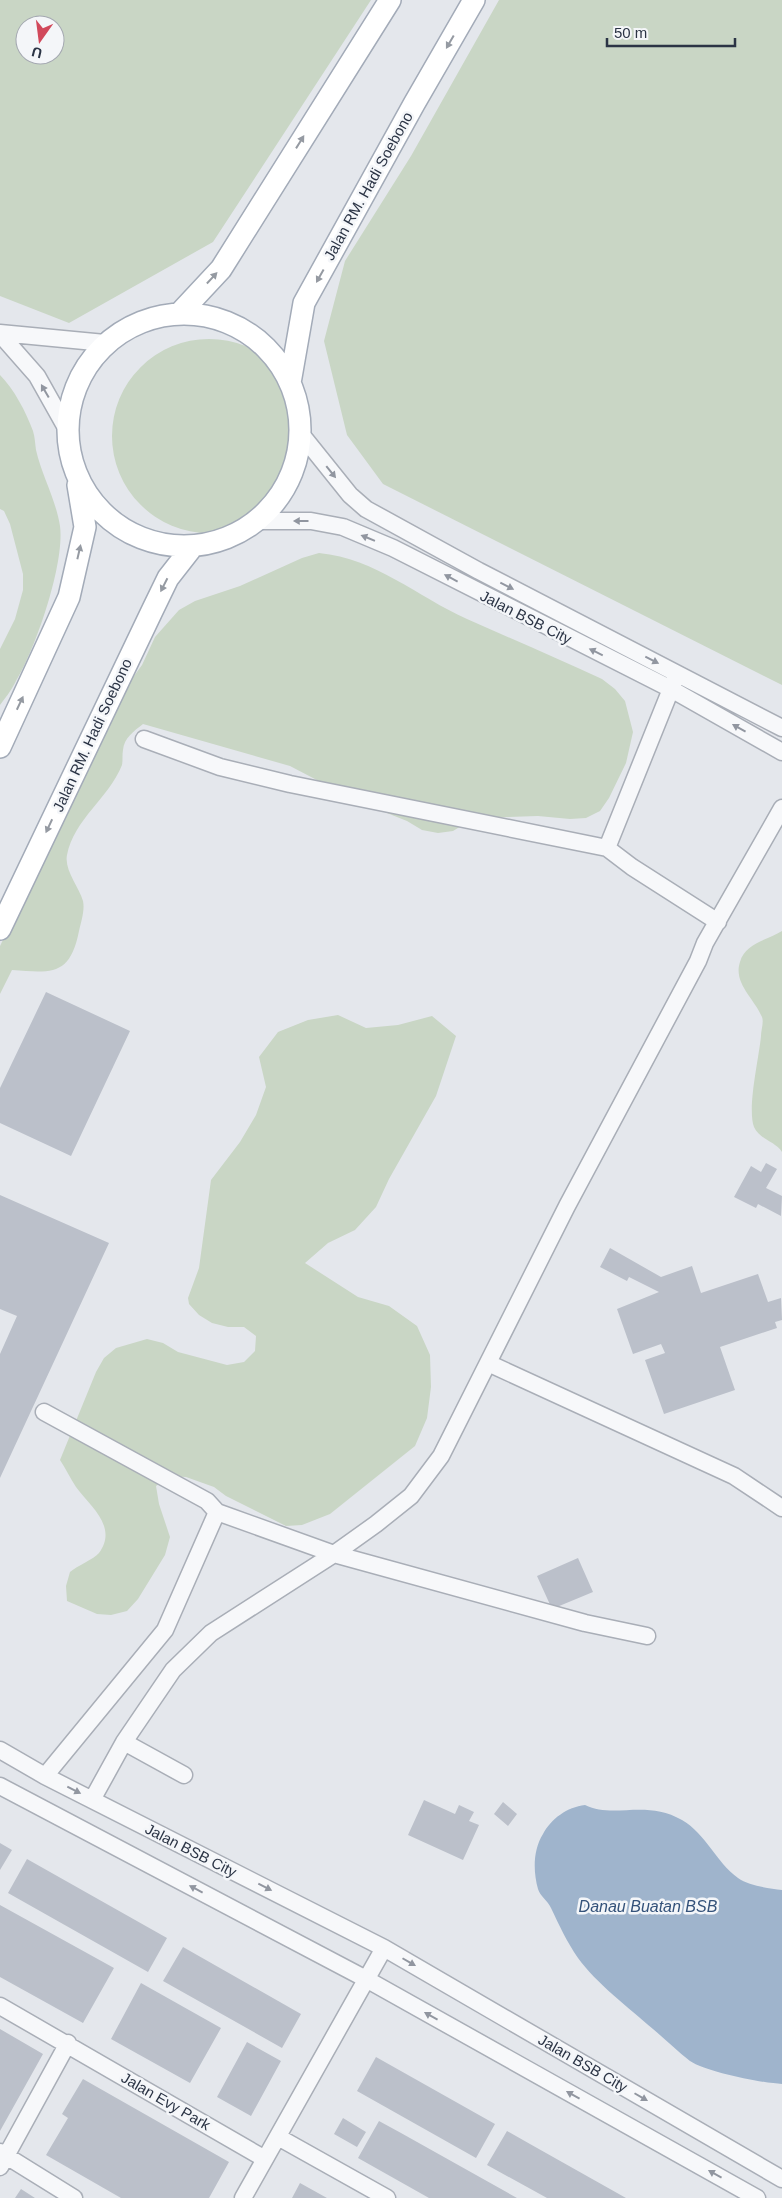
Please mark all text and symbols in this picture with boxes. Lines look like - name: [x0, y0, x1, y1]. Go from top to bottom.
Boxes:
- north arrow: [15, 15, 65, 65]
- scale bar: [607, 15, 734, 47]
- text: 50 m: [614, 24, 647, 41]
- one-way arrow: [445, 35, 454, 49]
- text: U: [30, 44, 44, 62]
- street label: Jalan RM. Hadi Soebono: [320, 109, 416, 263]
- one-way arrow: [296, 136, 305, 149]
- one-way arrow: [315, 269, 324, 282]
- one-way arrow: [206, 273, 218, 285]
- one-way arrow: [41, 383, 49, 398]
- one-way arrow: [325, 465, 336, 478]
- one-way arrow: [293, 517, 309, 525]
- one-way arrow: [361, 533, 375, 541]
- one-way arrow: [75, 545, 83, 560]
- one-way arrow: [444, 574, 458, 582]
- one-way arrow: [160, 578, 168, 592]
- one-way arrow: [500, 582, 515, 590]
- street label: Jalan BSB City: [478, 587, 575, 648]
- one-way arrow: [589, 648, 603, 656]
- street label: Jalan RM. Hadi Soebono: [49, 656, 135, 814]
- one-way arrow: [645, 656, 659, 664]
- one-way arrow: [17, 696, 25, 710]
- one-way arrow: [732, 724, 747, 732]
- one-way arrow: [44, 819, 52, 833]
- one-way arrow: [66, 1786, 81, 1794]
- street label: Jalan BSB City: [143, 1820, 240, 1881]
- one-way arrow: [258, 1884, 272, 1892]
- one-way arrow: [188, 1885, 203, 1893]
- water label: Danau Buatan BSB: [579, 1898, 718, 1915]
- one-way arrow: [403, 1958, 416, 1967]
- one-way arrow: [425, 2011, 438, 2020]
- street label: Jalan BSB City: [535, 2031, 631, 2096]
- street label: Jalan Evy Park: [118, 2069, 214, 2134]
- one-way arrow: [566, 2091, 580, 2099]
- one-way arrow: [634, 2092, 647, 2101]
- one-way arrow: [708, 2170, 722, 2178]

